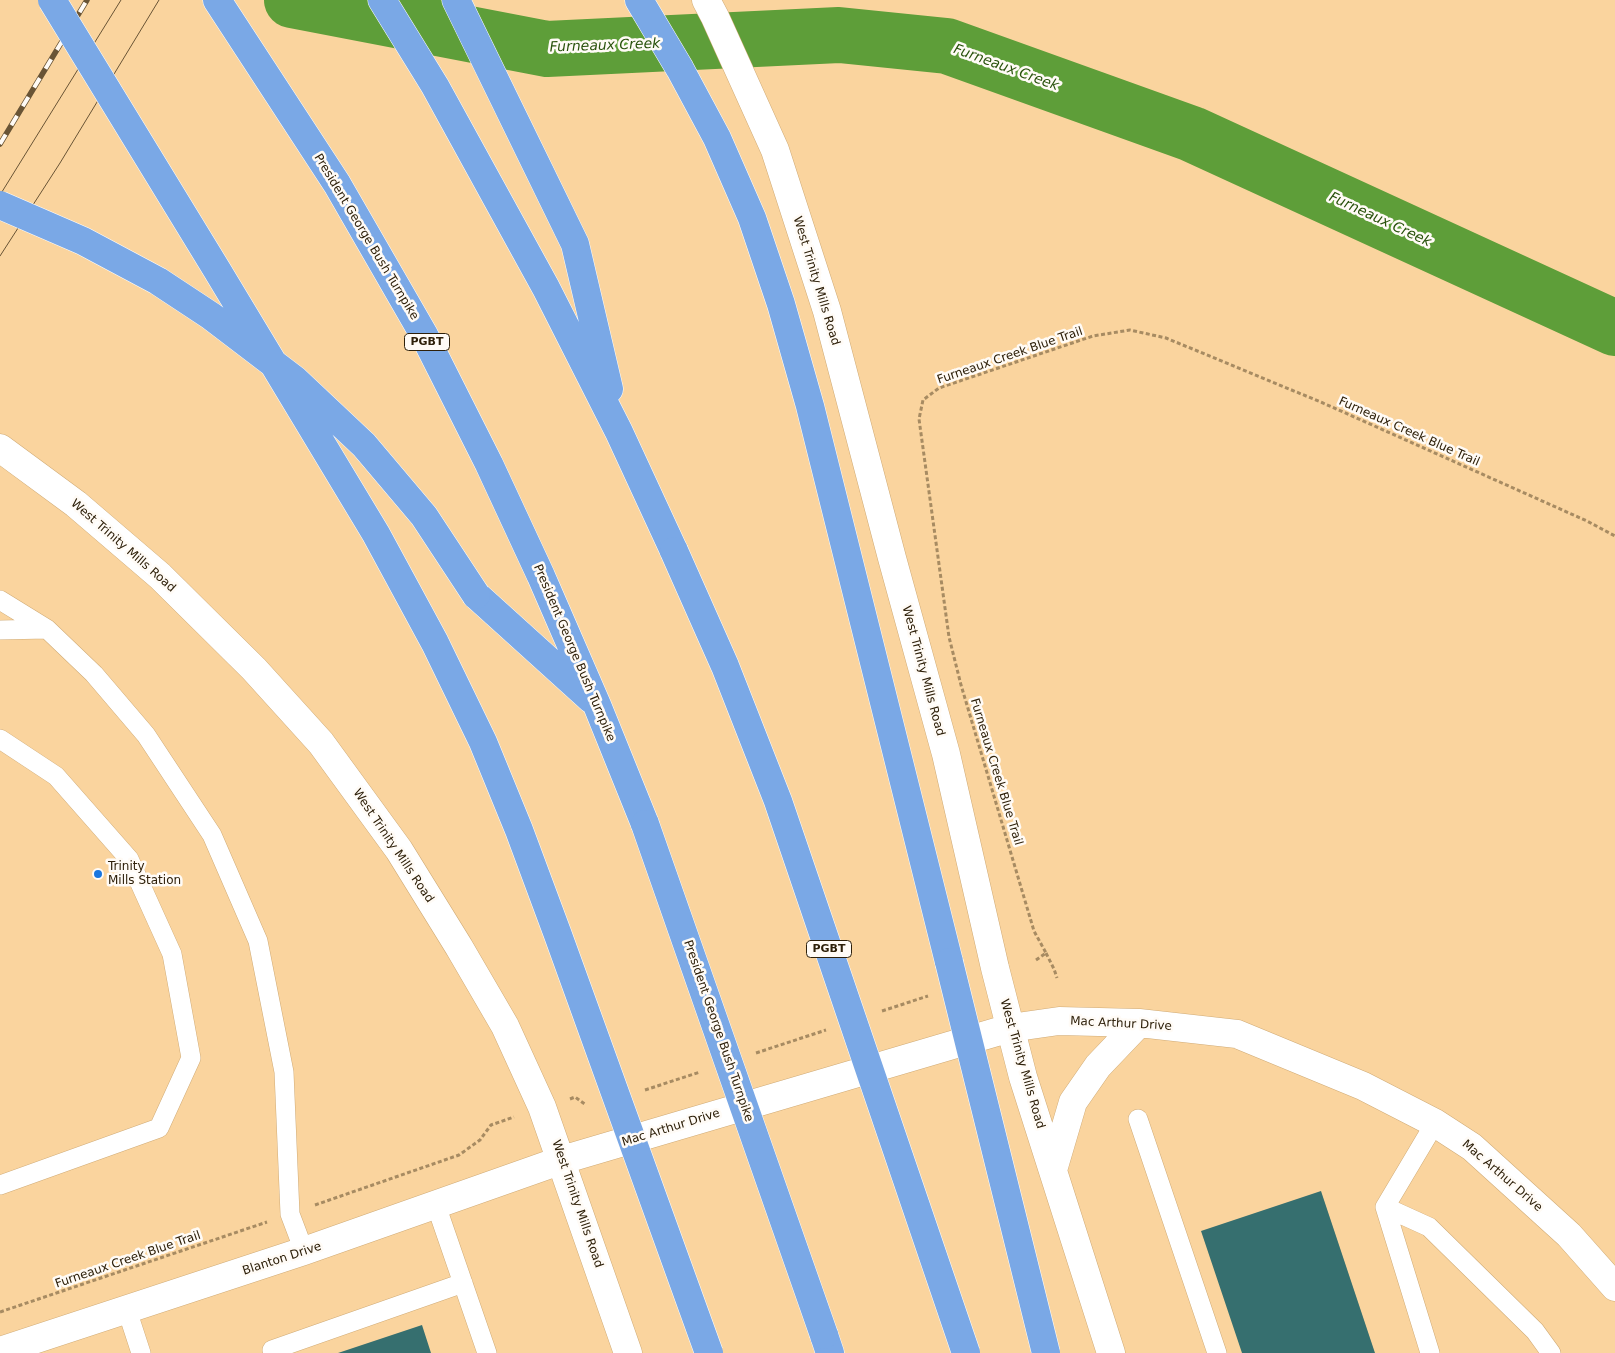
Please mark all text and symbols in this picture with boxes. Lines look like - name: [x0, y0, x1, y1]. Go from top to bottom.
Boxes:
- water label: Furneaux Creek: [549, 36, 661, 56]
- water label: Furneaux Creek: [951, 41, 1061, 95]
- street label: President George Bush Turnpike: [311, 151, 421, 323]
- water label: Furneaux Creek: [1326, 189, 1434, 251]
- street label: West Trinity Mills Road: [789, 215, 843, 347]
- street label: Furneaux Creek Blue Trail: [935, 324, 1085, 388]
- road number: PGBT: [404, 334, 450, 351]
- street label: Furneaux Creek Blue Trail: [1336, 394, 1482, 470]
- street label: West Trinity Mills Road: [68, 497, 178, 595]
- street label: President George Bush Turnpike: [530, 562, 618, 744]
- street label: West Trinity Mills Road: [899, 604, 947, 738]
- street label: Furneaux Creek Blue Trail: [967, 697, 1025, 847]
- street label: West Trinity Mills Road: [349, 786, 437, 906]
- place label: Trinity Mills Station: [108, 860, 181, 888]
- marker: Trinity Mills Station: [92, 868, 104, 880]
- street label: President George Bush Turnpike: [680, 938, 756, 1124]
- road number: PGBT: [806, 941, 852, 958]
- street label: West Trinity Mills Road: [997, 997, 1047, 1131]
- street label: Mac Arthur Drive: [1070, 1014, 1172, 1034]
- street label: Mac Arthur Drive: [620, 1106, 722, 1150]
- street label: Mac Arthur Drive: [1459, 1137, 1545, 1215]
- street label: West Trinity Mills Road: [548, 1138, 606, 1270]
- street label: Furneaux Creek Blue Trail: [53, 1228, 203, 1292]
- street label: Blanton Drive: [241, 1239, 323, 1279]

